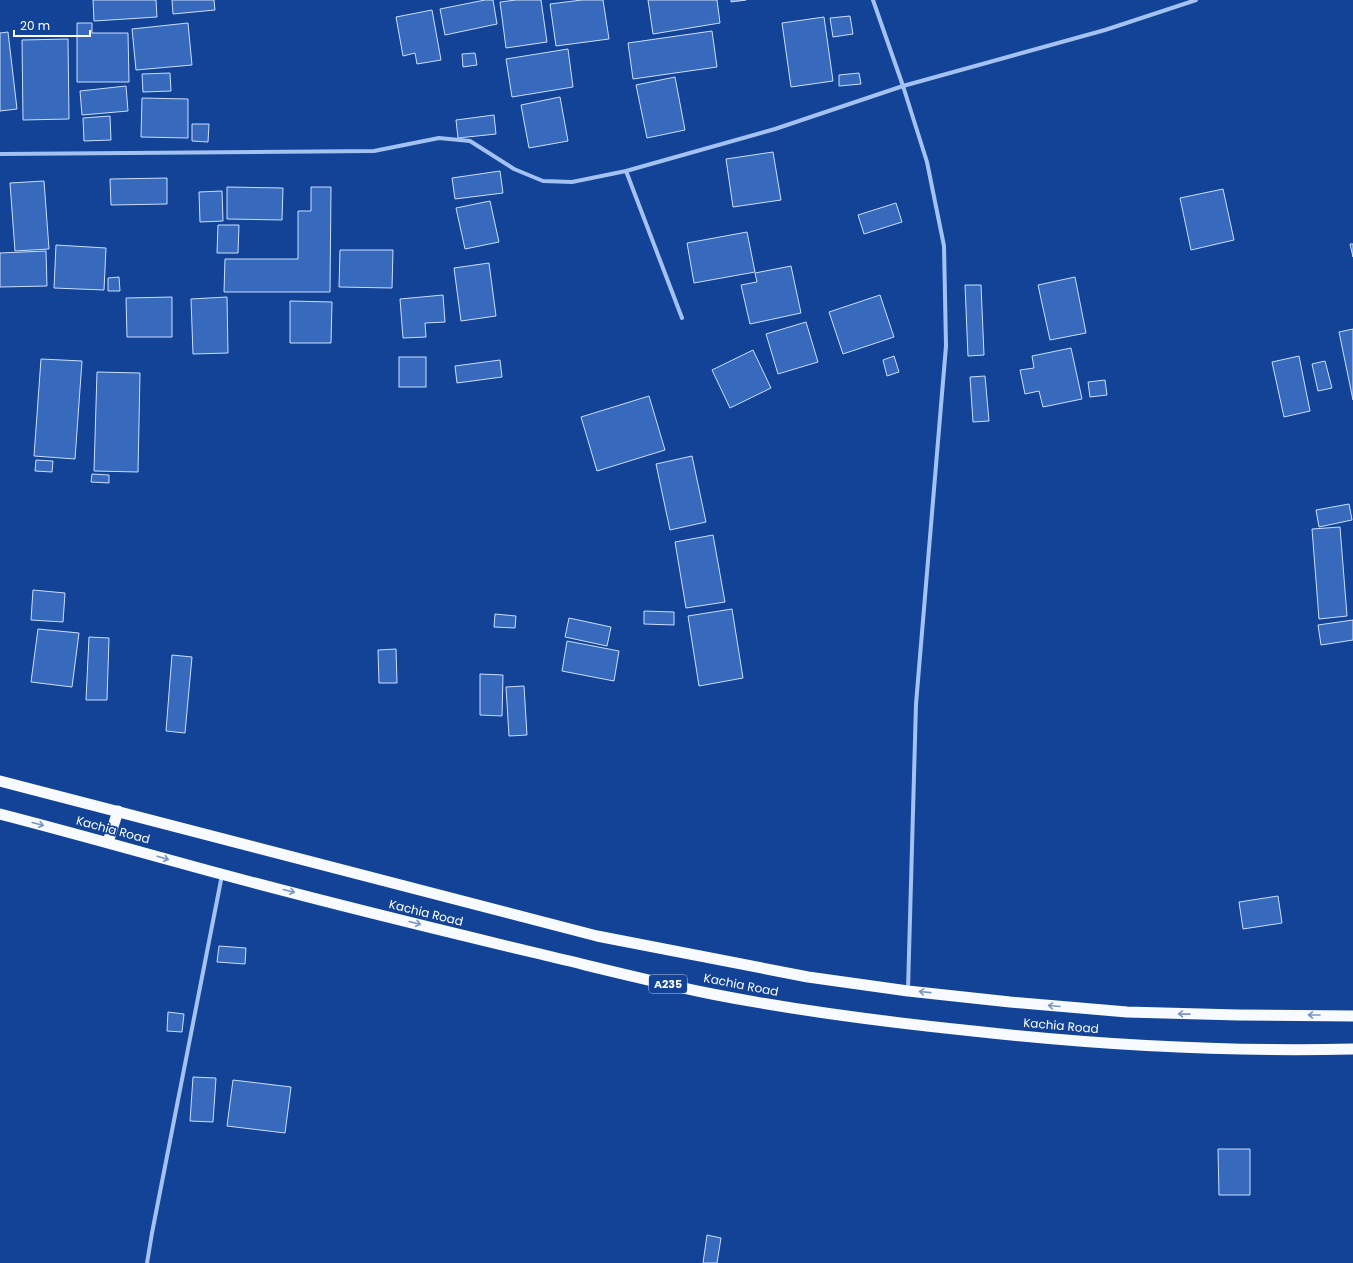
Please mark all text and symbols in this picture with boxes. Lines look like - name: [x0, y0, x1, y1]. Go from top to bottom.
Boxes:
- scale bar: [14, 12, 90, 38]
- text: 20 m: [20, 17, 50, 34]
- street label: Kachia Road: [74, 812, 152, 848]
- one-way arrow: [31, 820, 44, 828]
- one-way arrow: [156, 855, 169, 862]
- one-way arrow: [282, 888, 295, 896]
- street label: Kachia Road: [387, 895, 465, 930]
- one-way arrow: [408, 920, 421, 928]
- street label: Kachia Road: [702, 969, 780, 1000]
- road number: A235: [649, 975, 687, 993]
- one-way arrow: [919, 989, 932, 996]
- one-way arrow: [1048, 1002, 1061, 1009]
- one-way arrow: [1178, 1010, 1191, 1018]
- one-way arrow: [1308, 1012, 1321, 1019]
- street label: Kachia Road: [1023, 1014, 1100, 1037]

